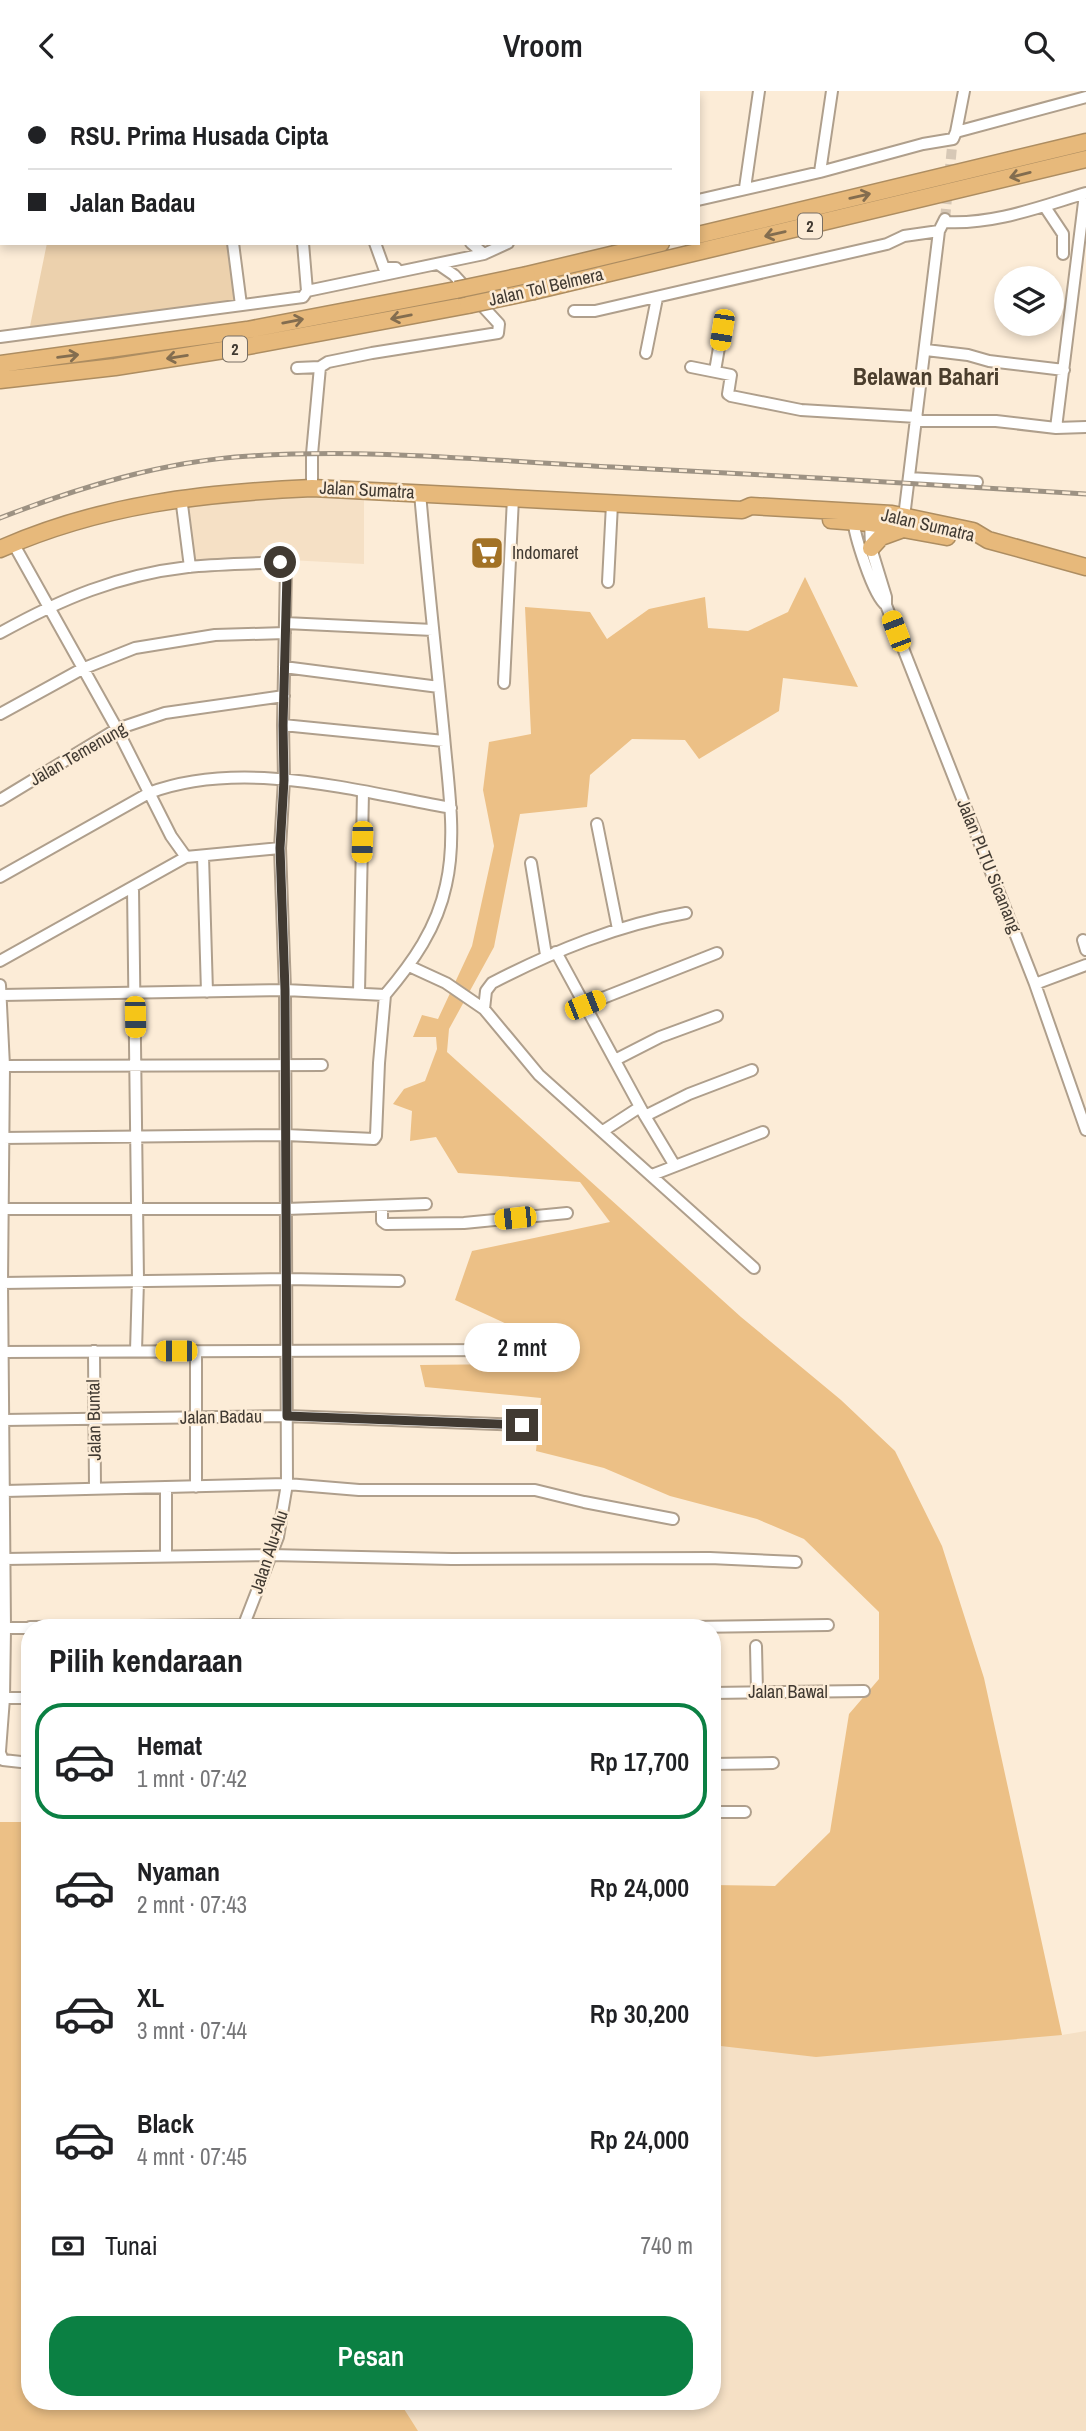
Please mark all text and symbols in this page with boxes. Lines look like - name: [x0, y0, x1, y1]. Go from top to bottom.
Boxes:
- text: Vroom: [503, 24, 583, 67]
- icon: back: [28, 27, 66, 65]
- icon: search: [1020, 27, 1058, 65]
- text: RSU. Prima Husada Cipta: [70, 118, 328, 153]
- one-way arrow: [1009, 169, 1032, 182]
- text: Jalan Badau: [70, 185, 196, 220]
- one-way arrow: [848, 189, 871, 203]
- road number: 2: [798, 213, 822, 239]
- one-way arrow: [764, 228, 787, 241]
- street label: Jalan Tol Belmera: [486, 261, 606, 312]
- map controls: [994, 266, 1064, 336]
- button: layers: [994, 266, 1064, 336]
- car: [709, 308, 736, 352]
- one-way arrow: [390, 311, 413, 325]
- one-way arrow: [281, 314, 303, 327]
- road number: 2: [223, 337, 247, 361]
- one-way arrow: [56, 349, 79, 362]
- one-way arrow: [166, 351, 189, 364]
- district label: Belawan Bahari: [853, 360, 999, 392]
- street label: Jalan Sumatra: [319, 475, 415, 504]
- street label: Jalan Sumatra: [879, 502, 977, 547]
- supermarket icon: Indomaret: [468, 534, 506, 572]
- place label: Indomaret: [512, 540, 578, 565]
- route start: [264, 546, 296, 578]
- car: [879, 608, 914, 654]
- street label: Jalan Temenung: [25, 715, 131, 791]
- street label: Jalan PLTU Sicanang: [951, 795, 1028, 937]
- car: [351, 821, 374, 863]
- car: [562, 987, 609, 1023]
- car: [125, 996, 146, 1038]
- car: [494, 1205, 537, 1231]
- callout: 2 mnt: [464, 1323, 580, 1373]
- text: 2 mnt: [497, 1332, 547, 1363]
- car: [156, 1341, 198, 1362]
- street label: Jalan Buntal: [80, 1379, 107, 1461]
- street label: Jalan Badau: [180, 1403, 262, 1430]
- route end: [506, 1409, 538, 1441]
- street label: Jalan Alu-Alu: [243, 1507, 294, 1597]
- text: Pilih kendaraan: [49, 1639, 243, 1682]
- street label: Jalan Bawal: [748, 1679, 828, 1704]
- text: Hemat: [137, 1728, 202, 1763]
- icon: car: [53, 1730, 116, 1793]
- text: Rp 17,700: [590, 1744, 689, 1779]
- text: 1 mnt · 07:42: [137, 1763, 247, 1794]
- text: Nyaman: [137, 1854, 220, 1889]
- icon: car: [53, 1856, 116, 1919]
- text: Rp 24,000: [590, 1870, 689, 1905]
- text: 2 mnt · 07:43: [137, 1889, 247, 1920]
- text: XL: [137, 1980, 164, 2015]
- icon: car: [53, 1982, 116, 2045]
- text: Rp 30,200: [590, 1996, 689, 2031]
- text: 3 mnt · 07:44: [137, 2015, 247, 2046]
- text: Black: [137, 2106, 194, 2141]
- icon: car: [53, 2108, 116, 2171]
- text: Rp 24,000: [590, 2122, 689, 2157]
- text: 4 mnt · 07:45: [137, 2141, 247, 2172]
- icon: cash: [49, 2227, 87, 2265]
- text: Tunai: [105, 2228, 158, 2263]
- text: 740 m: [641, 2230, 693, 2261]
- button: Pesan: [49, 2316, 693, 2396]

